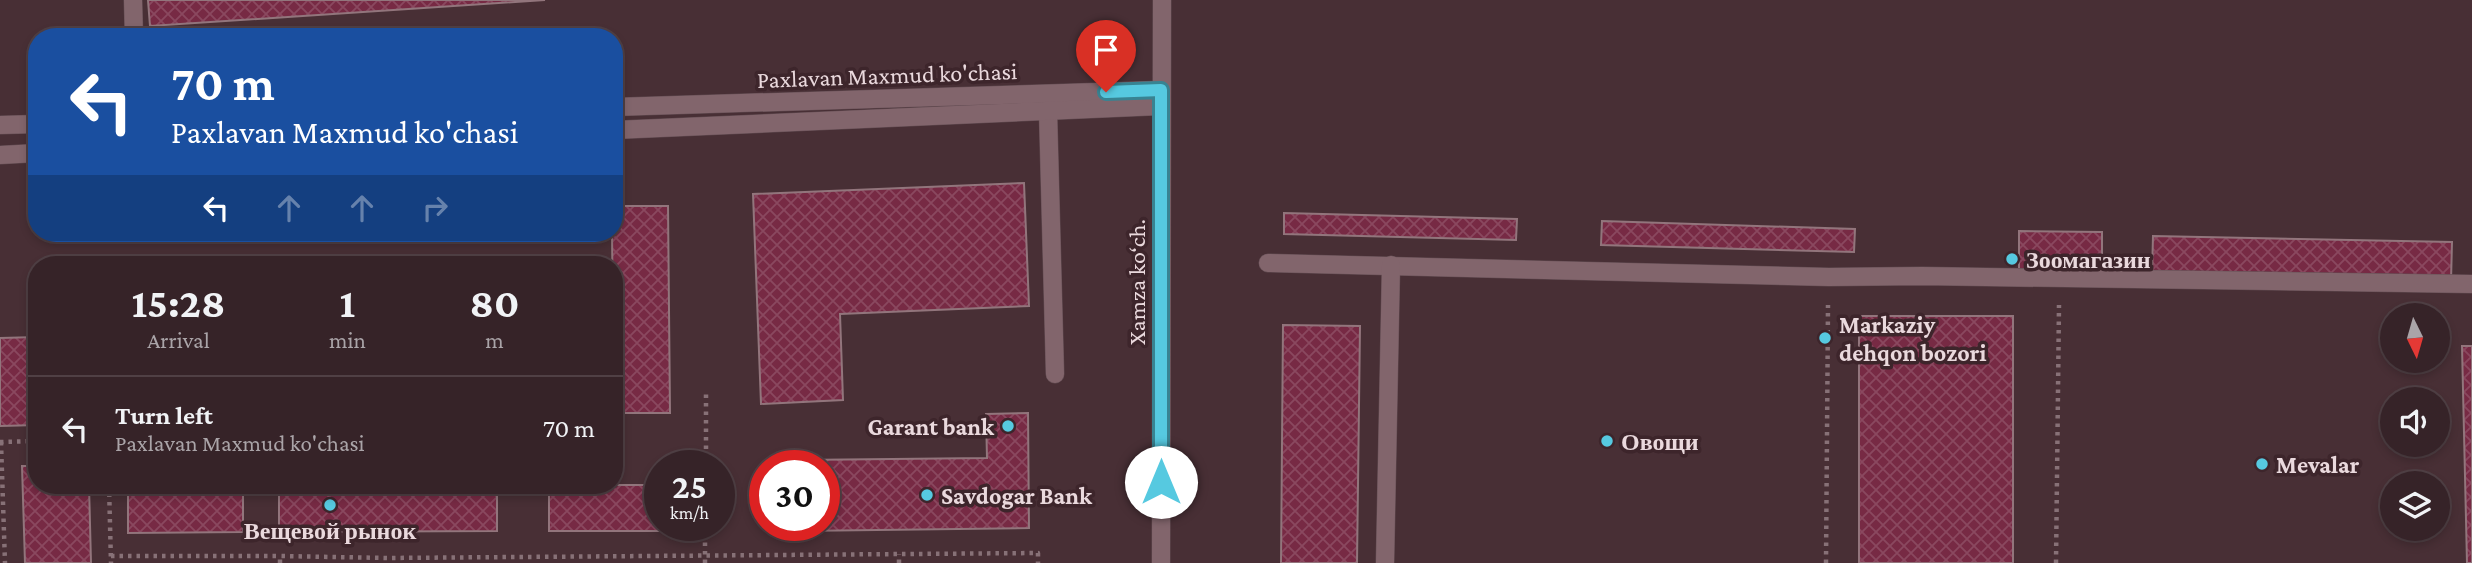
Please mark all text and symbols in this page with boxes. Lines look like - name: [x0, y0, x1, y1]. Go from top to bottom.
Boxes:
- pin: [1076, 20, 1136, 92]
- icon: arrive: [1087, 31, 1125, 69]
- icon: left: [56, 56, 147, 147]
- text: 70 m: [171, 56, 275, 111]
- street label: Paxlavan Maxmud ko'chasi: [756, 57, 1018, 93]
- text: Paxlavan Maxmud ko'chasi: [171, 114, 518, 150]
- icon: left: [197, 189, 235, 227]
- icon: ahead: [270, 189, 308, 227]
- icon: ahead: [343, 189, 381, 227]
- icon: right: [416, 189, 454, 227]
- street label: Xamza ko‘ch.: [1123, 219, 1150, 345]
- place label: Зоомагазин: [2026, 246, 2151, 273]
- marker: Зоомагазин: [2004, 251, 2020, 267]
- text: 15:28: [132, 279, 225, 326]
- text: 1: [340, 279, 355, 326]
- text: 80: [469, 279, 519, 326]
- north arrow: [2380, 303, 2450, 373]
- map controls: [2380, 303, 2450, 541]
- place label: Markaziy dehqon bozori: [1839, 311, 1986, 366]
- text: Arrival: [147, 327, 210, 353]
- text: min: [329, 327, 366, 353]
- text: m: [485, 327, 504, 353]
- marker: Markaziy dehqon bozori: [1817, 330, 1833, 346]
- button: sound: [2380, 387, 2450, 457]
- text: Turn left: [115, 401, 213, 430]
- icon: left: [56, 410, 94, 448]
- place label: Garant bank: [867, 413, 995, 440]
- text: 70 m: [543, 414, 595, 443]
- marker: Garant bank: [1000, 418, 1016, 434]
- place label: Овощи: [1621, 428, 1699, 455]
- text: Paxlavan Maxmud ko'chasi: [115, 430, 365, 456]
- marker: Овощи: [1599, 433, 1615, 449]
- position arrow: [1124, 445, 1198, 519]
- speed limit sign: 30: [749, 450, 840, 541]
- place label: Mevalar: [2276, 451, 2360, 478]
- marker: Mevalar: [2254, 456, 2270, 472]
- text: 25: [672, 467, 707, 506]
- button: layers: [2380, 471, 2450, 541]
- place label: Savdogar Bank: [941, 482, 1093, 509]
- marker: Savdogar Bank: [919, 487, 935, 503]
- marker: Вещевой рынок: [322, 497, 338, 513]
- text: km/h: [670, 503, 709, 523]
- place label: Вещевой рынок: [244, 517, 416, 544]

